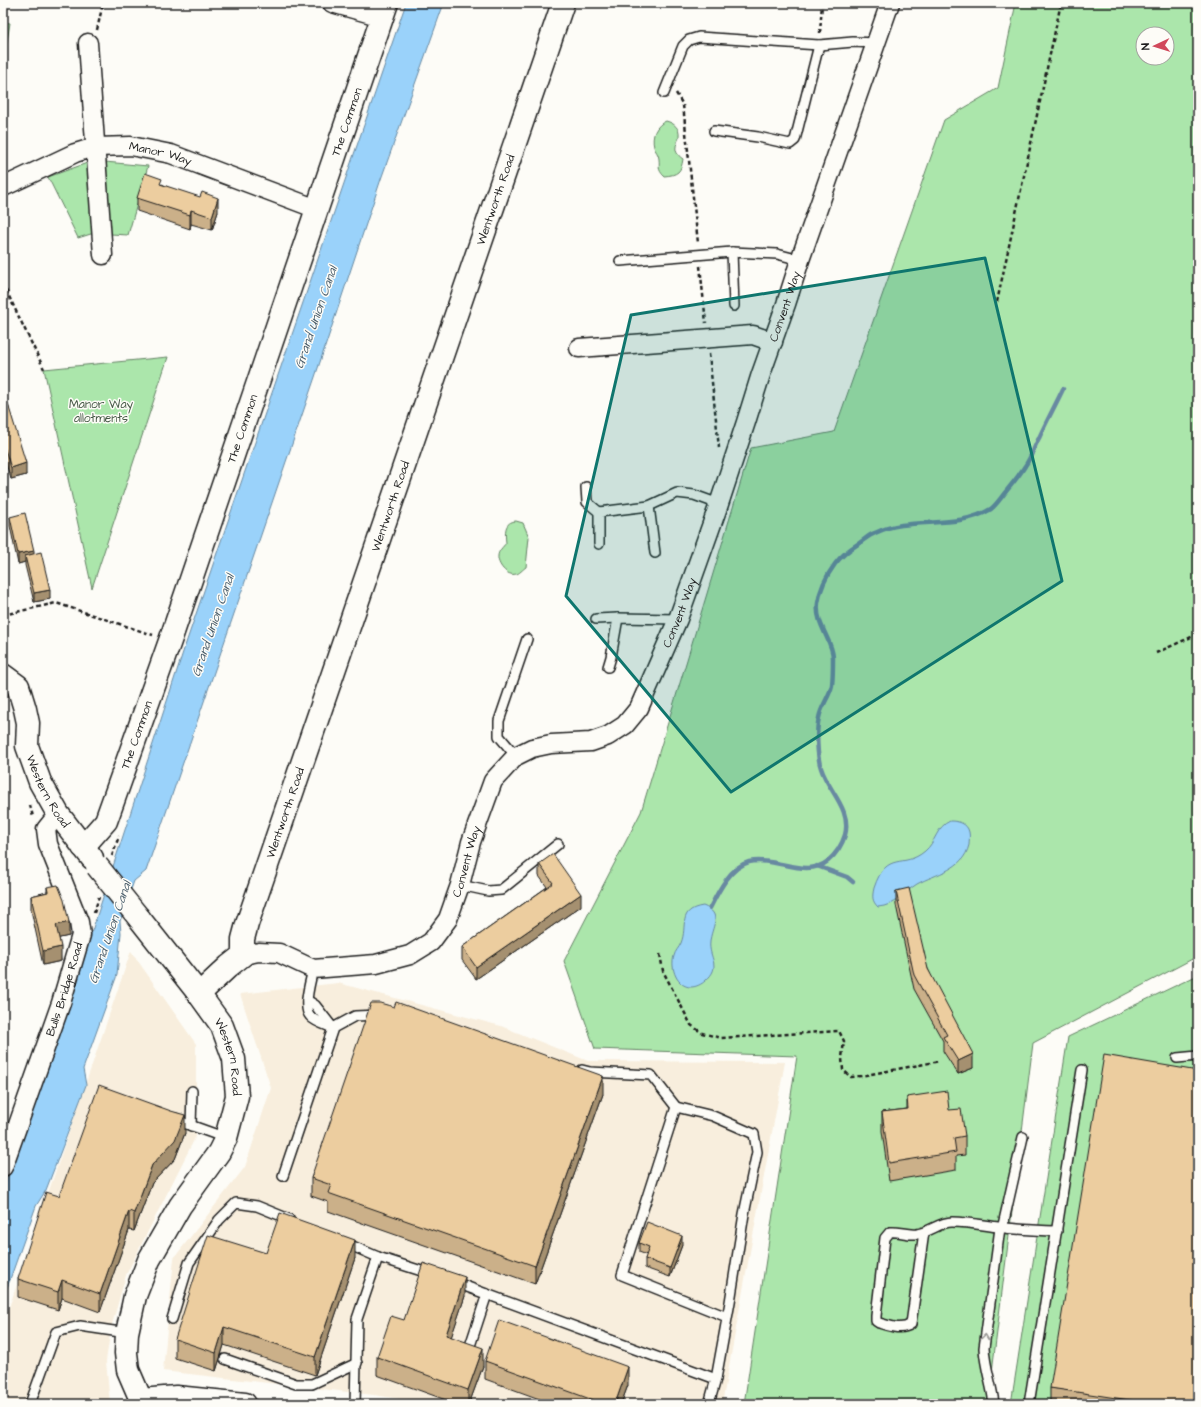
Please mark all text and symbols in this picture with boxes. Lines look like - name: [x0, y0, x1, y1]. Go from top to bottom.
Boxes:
- north arrow: [1135, 26, 1175, 66]
- text: N: [1138, 43, 1153, 51]
- street label: The Common: [327, 86, 367, 159]
- street label: Manor Way: [128, 138, 195, 171]
- street label: Wentworth Road: [473, 152, 519, 248]
- water label: Grand Union Canal: [290, 262, 342, 371]
- street label: Convent Way: [765, 269, 806, 344]
- street label: The Common: [223, 392, 262, 465]
- park label: Manor Way allotments: [69, 396, 134, 427]
- street label: Wentworth Road: [367, 459, 414, 554]
- water label: Grand Union Canal: [187, 570, 239, 679]
- street label: Convent Way: [658, 575, 702, 651]
- street label: The Common: [117, 699, 157, 772]
- street label: Western Road: [22, 753, 74, 831]
- street label: Wentworth Road: [262, 765, 309, 861]
- street label: Convent Way: [448, 823, 486, 900]
- water label: Grand Union Canal: [84, 877, 136, 986]
- street label: Bulls Bridge Road: [42, 941, 87, 1039]
- street label: Western Road: [210, 1015, 245, 1096]
- one-way arrow: [980, 1334, 989, 1340]

